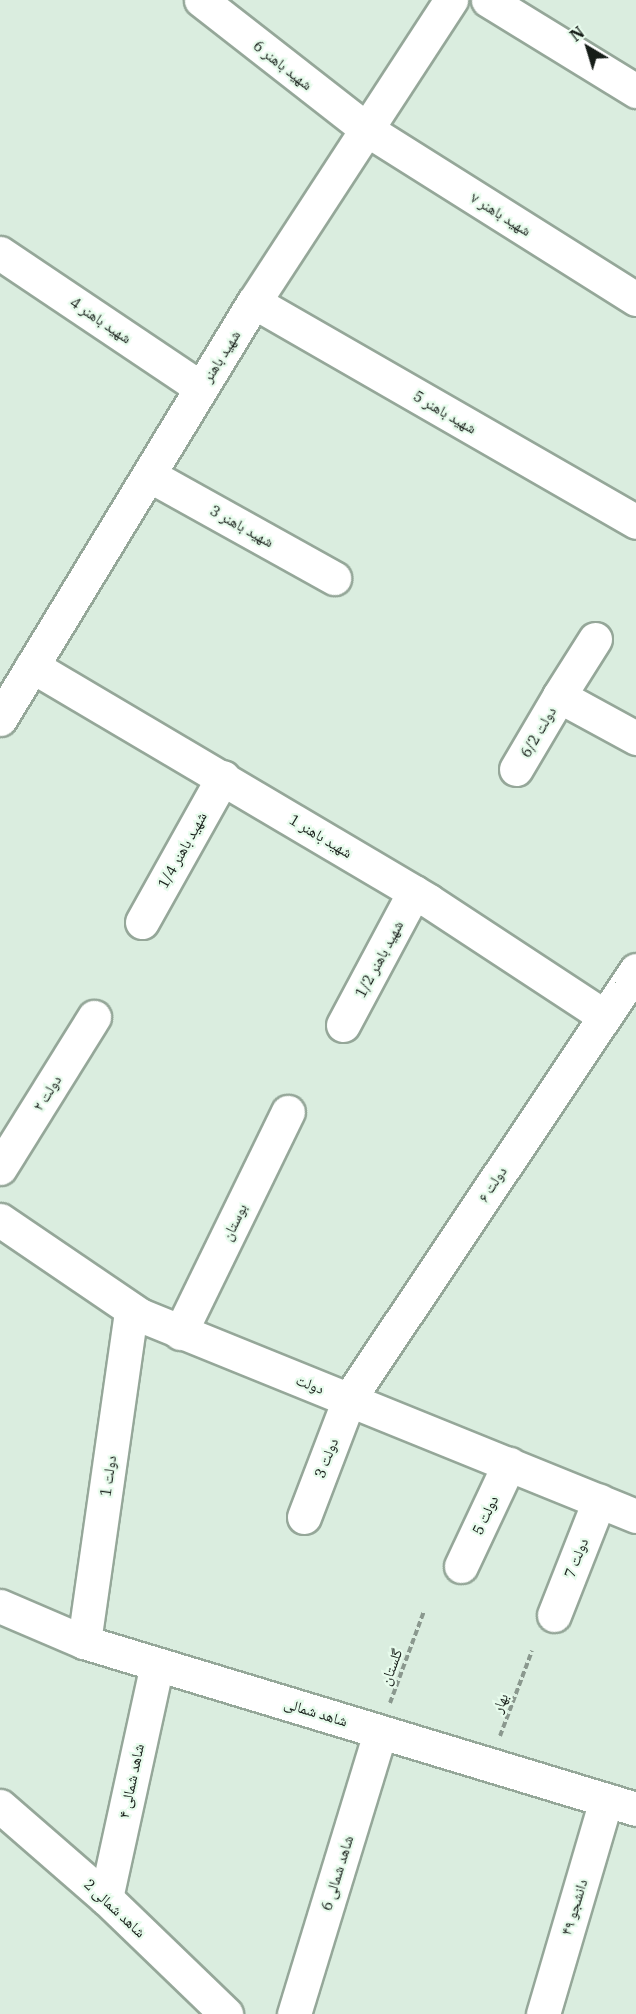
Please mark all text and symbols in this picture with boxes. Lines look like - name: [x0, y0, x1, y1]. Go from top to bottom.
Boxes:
- north arrow: [558, 18, 618, 78]
- text: N: [566, 22, 588, 46]
- street label: شهید باهنر 6: [250, 36, 316, 94]
- street label: شهید باهنر ۷: [467, 188, 535, 240]
- street label: شهید باهنر 4: [67, 293, 135, 347]
- street label: شهید باهنر: [198, 327, 244, 385]
- street label: شهید باهنر 5: [410, 387, 480, 437]
- street label: شهید باهنر 3: [207, 501, 277, 551]
- street label: دولت 6/2: [516, 703, 560, 761]
- street label: شهید باهنر 1/4: [154, 809, 210, 891]
- street label: شهید باهنر 1: [286, 810, 356, 862]
- street label: شهید باهنر 1/2: [351, 917, 407, 1001]
- street label: دولت ۲: [29, 1072, 65, 1114]
- street label: دولت ۶: [474, 1163, 510, 1205]
- street label: بوستان: [217, 1201, 251, 1243]
- street label: دولت: [293, 1370, 327, 1398]
- street label: دولت 3: [310, 1436, 342, 1480]
- street label: دولت 1: [96, 1454, 120, 1498]
- street label: دولت 5: [468, 1493, 502, 1537]
- street label: دولت 7: [560, 1536, 592, 1580]
- street label: گلستان: [376, 1646, 406, 1688]
- street label: بهار: [488, 1691, 512, 1715]
- street label: شاهد شمالی: [282, 1694, 350, 1730]
- street label: شاهد شمالی ۴: [114, 1742, 148, 1820]
- street label: شاهد شمالی 6: [317, 1833, 357, 1913]
- street label: شاهد شمالی 2: [80, 1875, 150, 1941]
- street label: دانشجو ۴۹: [557, 1877, 591, 1937]

